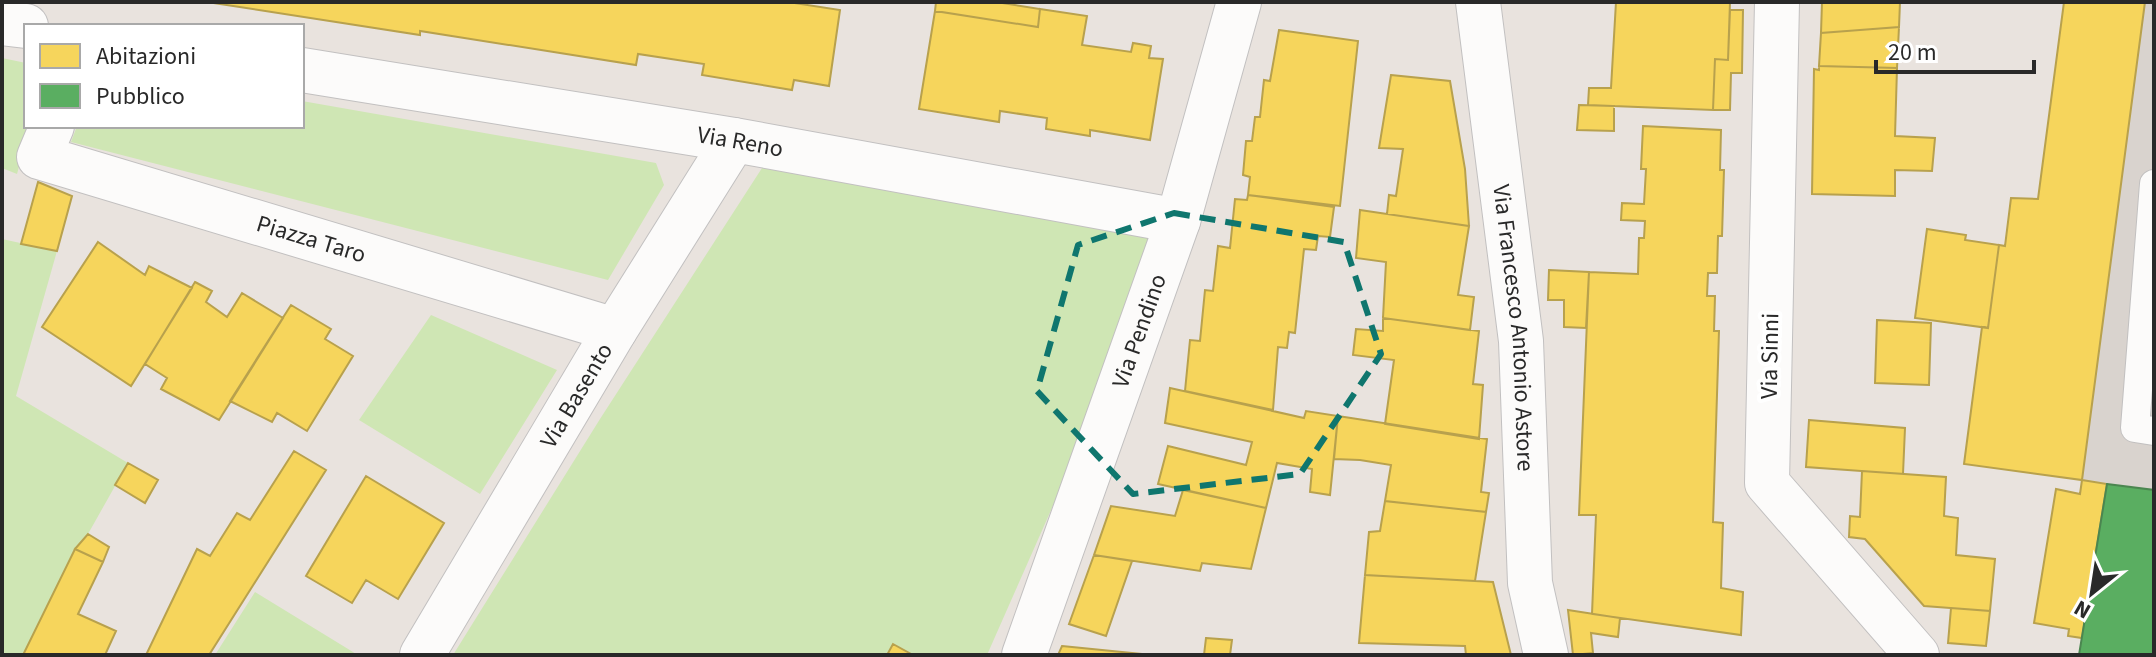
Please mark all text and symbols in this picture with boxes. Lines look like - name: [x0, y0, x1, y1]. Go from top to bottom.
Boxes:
- legend: [24, 24, 304, 128]
- scale bar: [1876, 24, 2034, 74]
- text: 20 m: [1888, 35, 1937, 70]
- text: Abitazioni: [96, 39, 196, 74]
- text: Pubblico: [96, 79, 185, 114]
- street label: Via Reno: [695, 117, 786, 166]
- street label: Via Francesco Antonio Astore: [1484, 182, 1543, 472]
- street label: Piazza Taro: [252, 206, 370, 272]
- street label: Via Pendino: [1103, 269, 1175, 393]
- street label: Via Sinni: [1752, 313, 1788, 399]
- street label: Via Basento: [531, 336, 621, 455]
- north arrow: [2052, 553, 2132, 633]
- text: N: [2068, 592, 2097, 627]

